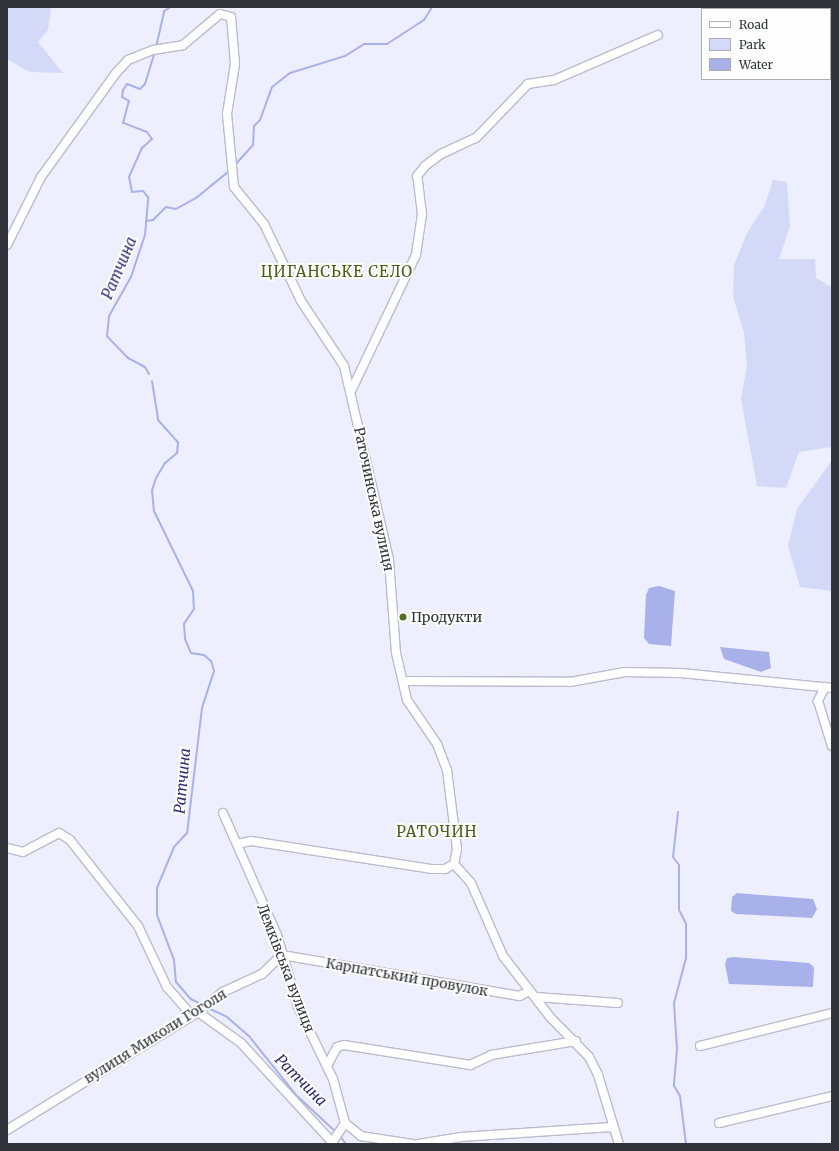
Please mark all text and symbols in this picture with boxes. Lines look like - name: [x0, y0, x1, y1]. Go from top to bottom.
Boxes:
- legend: [701, 8, 831, 80]
- text: Road: [739, 17, 768, 32]
- text: Park: [739, 37, 766, 52]
- text: Water: [739, 57, 773, 72]
- water label: Ратчина: [98, 234, 140, 302]
- district label: ЦИГАНСЬКЕ СЕЛО: [261, 263, 413, 281]
- street label: Раточинська вулиця: [351, 425, 397, 573]
- place label: Продукти: [411, 609, 482, 625]
- marker: Продукти: [398, 612, 408, 622]
- water label: Ратчина: [170, 747, 194, 815]
- district label: РАТОЧИН: [396, 823, 478, 841]
- street label: Лемківська вулиця: [254, 901, 318, 1035]
- street label: Карпатський провулок: [325, 954, 489, 1000]
- street label: вулиця Миколи Гоголя: [81, 985, 229, 1087]
- water label: Ратчина: [271, 1050, 331, 1110]

